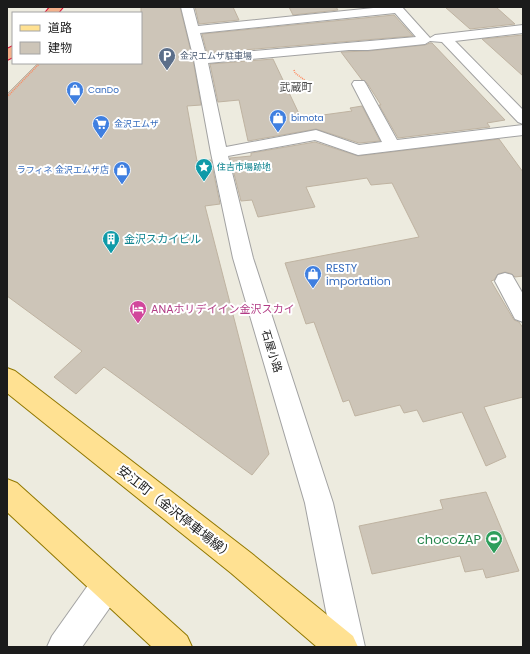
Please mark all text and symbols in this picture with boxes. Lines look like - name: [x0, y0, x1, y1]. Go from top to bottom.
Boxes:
- legend: [12, 12, 142, 64]
- text: 道路: [48, 19, 72, 36]
- text: 建物: [48, 39, 72, 56]
- parking icon: 金沢エムザ駐車場: [157, 46, 177, 71]
- place label: 金沢エムザ駐車場: [180, 50, 252, 62]
- district label: 武蔵町: [280, 79, 313, 95]
- shop icon: CanDo: [65, 80, 85, 105]
- place label: CanDo: [88, 84, 119, 96]
- shop icon: bimota: [268, 108, 288, 133]
- place label: bimota: [291, 112, 324, 124]
- supermarket icon: 金沢エムザ: [91, 114, 111, 139]
- place label: 金沢エムザ: [114, 118, 159, 130]
- place icon: 住吉市場跡地: [194, 157, 214, 182]
- shop icon: ラフィネ 金沢エムザ店: [112, 160, 132, 185]
- place label: 住吉市場跡地: [216, 161, 271, 173]
- place label: ラフィネ 金沢エムザ店: [17, 164, 109, 176]
- building icon: 金沢スカイビル: [101, 229, 121, 254]
- place label: 金沢スカイビル: [124, 231, 201, 247]
- place label: RESTY importation: [326, 260, 391, 289]
- shop icon: RESTY importation: [303, 264, 323, 289]
- hotel icon: ANAホリデイイン金沢スカイ: [128, 299, 148, 324]
- place label: ANAホリデイイン金沢スカイ: [151, 301, 295, 317]
- street label: 石屋小路: [258, 328, 286, 374]
- street label: 安江町（金沢停車場線）: [113, 461, 238, 564]
- sports icon: chocoZAP: [484, 529, 504, 554]
- place label: chocoZAP: [417, 530, 481, 549]

